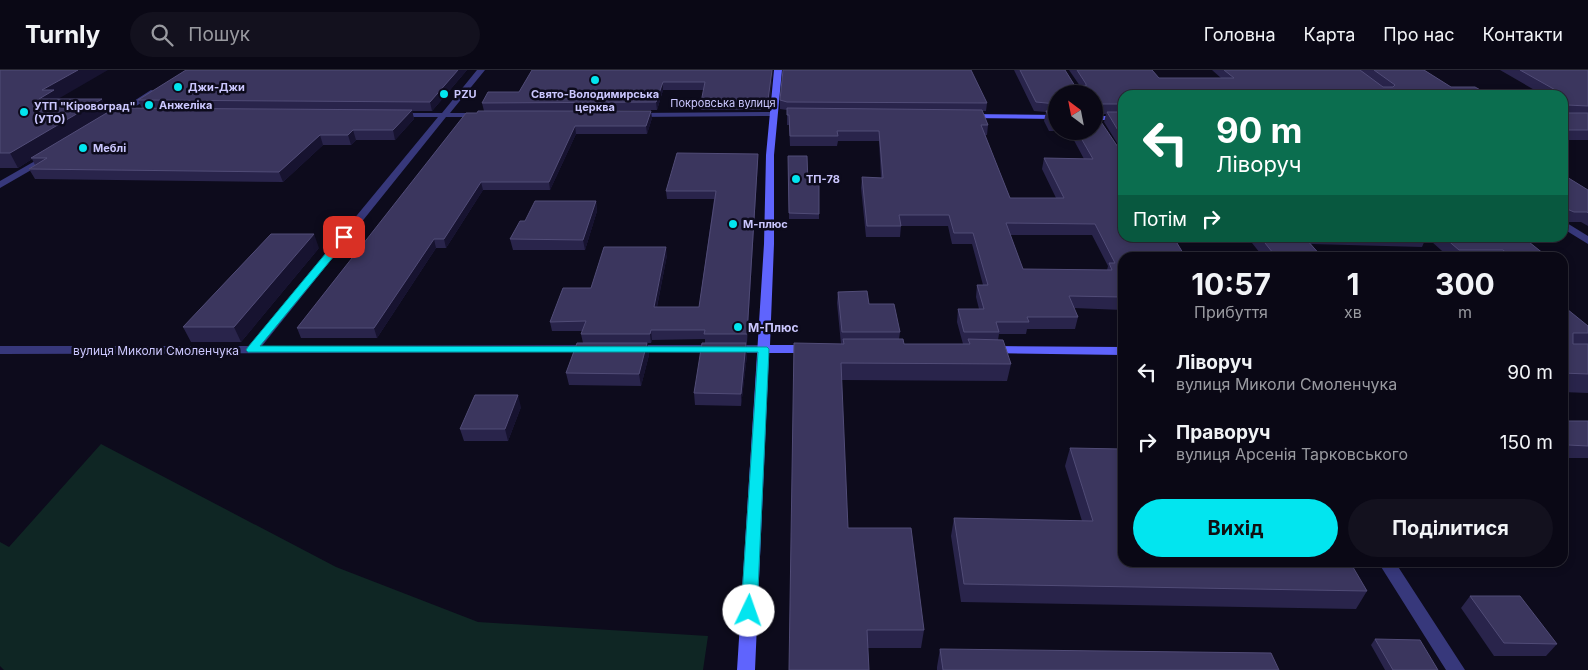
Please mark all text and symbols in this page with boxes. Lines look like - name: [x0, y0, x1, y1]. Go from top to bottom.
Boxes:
- search box: [130, 12, 480, 57]
- text: Turnly: [25, 20, 100, 49]
- icon: search: [148, 21, 176, 49]
- text: Пошук: [188, 23, 250, 46]
- text: Головна: [1204, 24, 1276, 45]
- text: Карта: [1304, 24, 1355, 45]
- text: Про нас: [1383, 24, 1455, 45]
- text: Контакти: [1483, 24, 1563, 45]
- marker: Свято-Володимирська церква: [589, 74, 601, 86]
- place label: Джи-Джи: [188, 80, 245, 94]
- marker: Джи-Джи: [172, 81, 184, 93]
- north arrow: [1048, 85, 1102, 140]
- map controls: [1048, 85, 1103, 140]
- place label: PZU: [454, 87, 476, 101]
- place label: Свято-Володимирська церква: [531, 87, 659, 114]
- marker: PZU: [438, 88, 450, 100]
- street label: Покровська вулиця: [670, 96, 776, 110]
- place label: Анжеліка: [159, 98, 212, 112]
- place label: УТП "Кіровоград" (УТО): [34, 99, 136, 126]
- marker: Анжеліка: [143, 99, 155, 111]
- marker: УТП "Кіровоград" (УТО): [18, 106, 30, 118]
- text: 90 m: [1216, 109, 1303, 151]
- icon: left: [1133, 110, 1198, 175]
- place label: Меблі: [93, 141, 126, 155]
- marker: Меблі: [77, 142, 89, 154]
- text: Ліворуч: [1216, 151, 1301, 177]
- place label: ТП-78: [806, 172, 840, 186]
- marker: ТП-78: [790, 173, 802, 185]
- icon: right: [1197, 205, 1225, 233]
- text: Потім: [1133, 208, 1187, 231]
- pin: [323, 216, 365, 258]
- place label: М-плюс: [743, 217, 788, 231]
- marker: М-плюс: [727, 218, 739, 230]
- icon: arrive: [330, 223, 358, 251]
- text: 10:57: [1191, 266, 1271, 302]
- text: 1: [1347, 266, 1359, 302]
- text: 300: [1435, 266, 1495, 302]
- text: Прибуття: [1194, 302, 1268, 322]
- text: хв: [1344, 302, 1362, 322]
- text: m: [1458, 302, 1472, 322]
- place label: М-Плюс: [748, 320, 798, 335]
- marker: М-Плюс: [732, 321, 744, 333]
- street label: вулиця Миколи Смоленчука: [73, 343, 239, 358]
- text: Ліворуч: [1176, 351, 1252, 374]
- icon: left: [1133, 358, 1161, 386]
- text: 90 m: [1507, 361, 1553, 384]
- text: вулиця Миколи Смоленчука: [1176, 374, 1397, 394]
- text: Праворуч: [1176, 421, 1270, 444]
- icon: right: [1133, 428, 1161, 456]
- text: 150 m: [1500, 431, 1553, 454]
- text: вулиця Арсенія Тарковського: [1176, 444, 1408, 464]
- button: Вихід: [1133, 499, 1338, 557]
- button: Поділитися: [1348, 499, 1553, 557]
- position arrow: [722, 584, 774, 636]

